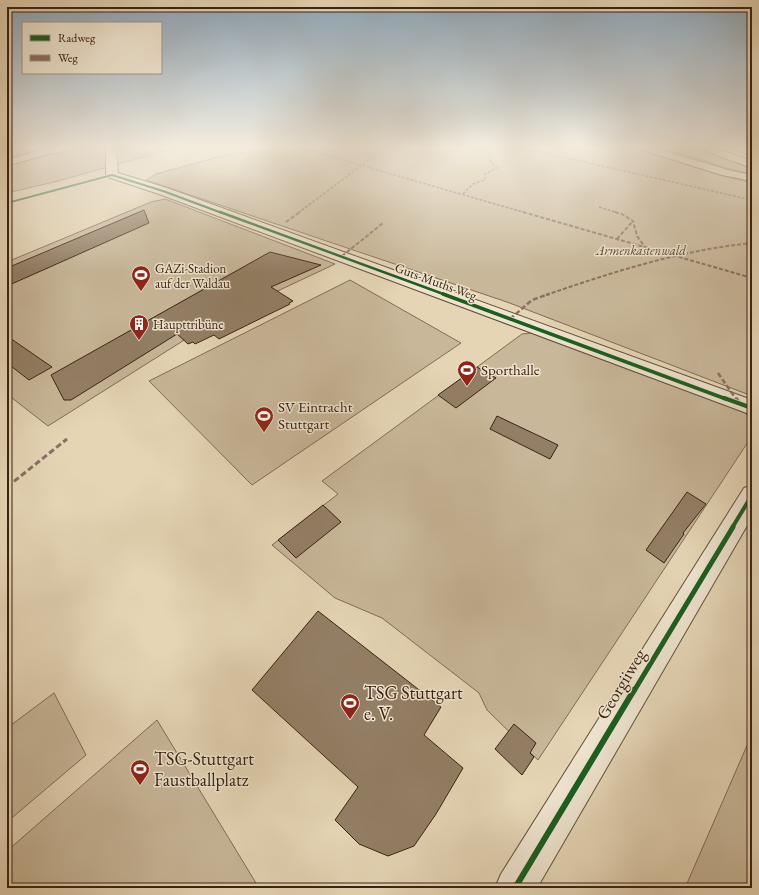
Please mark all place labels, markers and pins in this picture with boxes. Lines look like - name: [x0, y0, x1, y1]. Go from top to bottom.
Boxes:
- place label: GAZi-Stadion auf der Waldau: [155, 260, 230, 292]
- sports icon: GAZi-Stadion auf der Waldau: [130, 264, 152, 292]
- building icon: Haupttribüne: [128, 313, 150, 341]
- place label: Haupttribüne: [153, 316, 224, 333]
- sports icon: Sporthalle: [456, 359, 478, 387]
- place label: Sporthalle: [481, 360, 540, 379]
- place label: SV Eintracht Stuttgart: [278, 397, 353, 433]
- sports icon: SV Eintracht Stuttgart: [253, 405, 275, 433]
- place label: TSG Stuttgart e. V.: [364, 681, 463, 725]
- sports icon: TSG Stuttgart e. V.: [339, 692, 361, 720]
- place label: TSG-Stuttgart Faustballplatz: [154, 747, 254, 791]
- sports icon: TSG-Stuttgart Faustballplatz: [129, 758, 151, 786]

